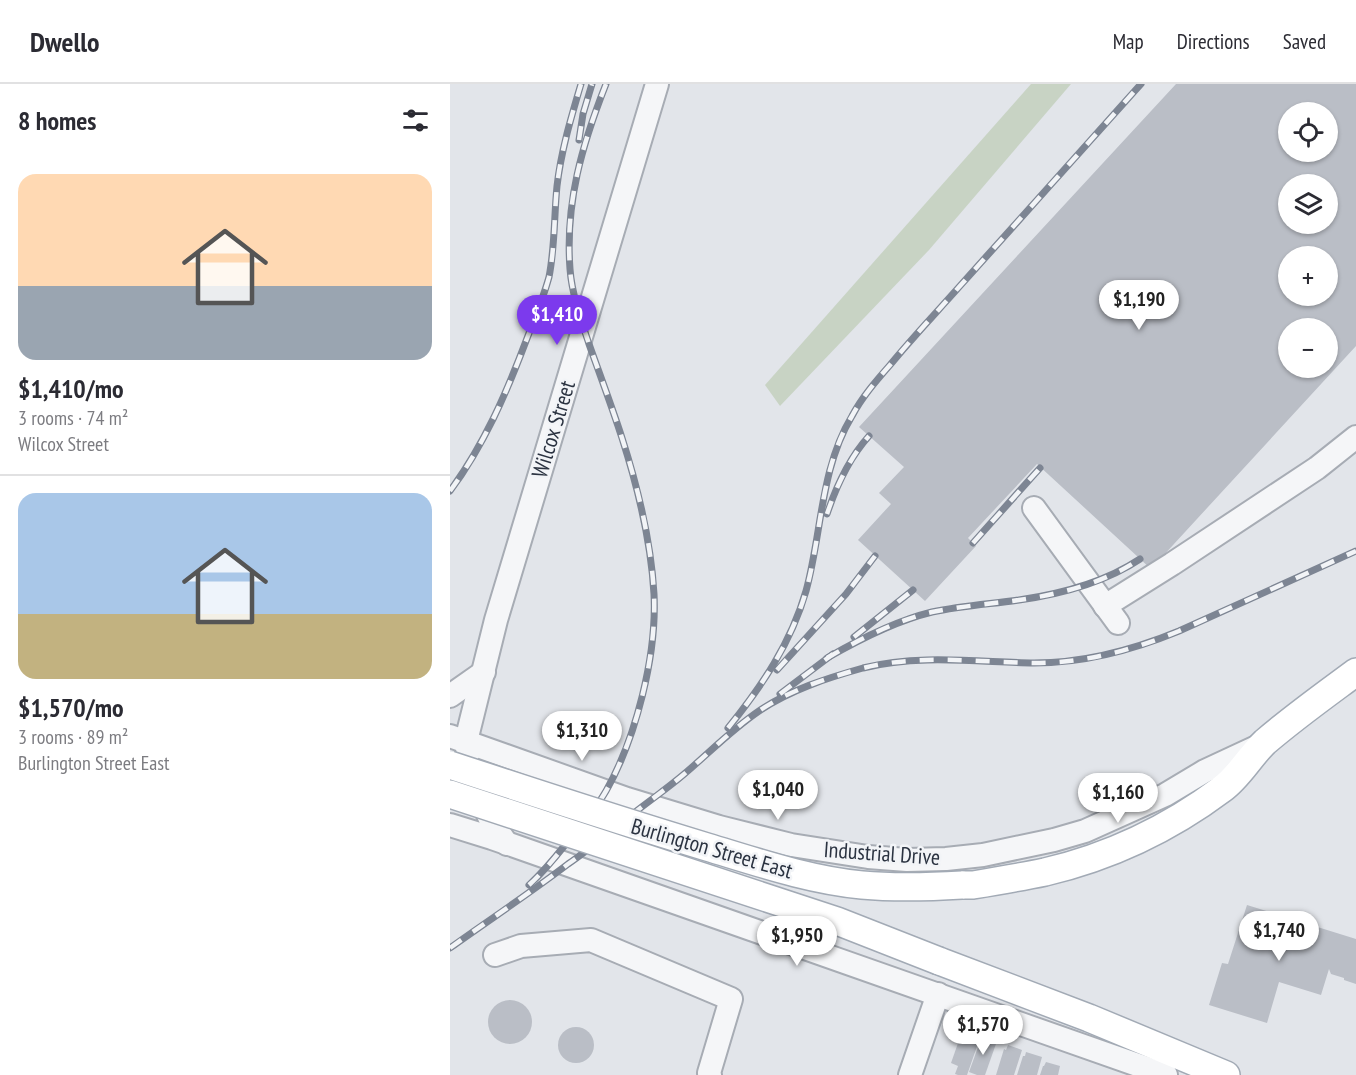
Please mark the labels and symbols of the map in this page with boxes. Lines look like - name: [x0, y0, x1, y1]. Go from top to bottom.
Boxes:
- pin: $1,190: [1090, 280, 1188, 331]
- pin: $1,410: [508, 295, 606, 346]
- street label: Wilcox Street: [525, 377, 581, 481]
- pin: $1,310: [533, 711, 631, 762]
- pin: $1,040: [729, 770, 827, 821]
- pin: $1,160: [1069, 773, 1167, 824]
- street label: Burlington Street East: [628, 812, 796, 884]
- street label: Industrial Drive: [823, 835, 941, 871]
- pin: $1,740: [1230, 911, 1328, 962]
- pin: $1,950: [748, 916, 846, 967]
- pin: $1,570: [934, 1005, 1032, 1056]

